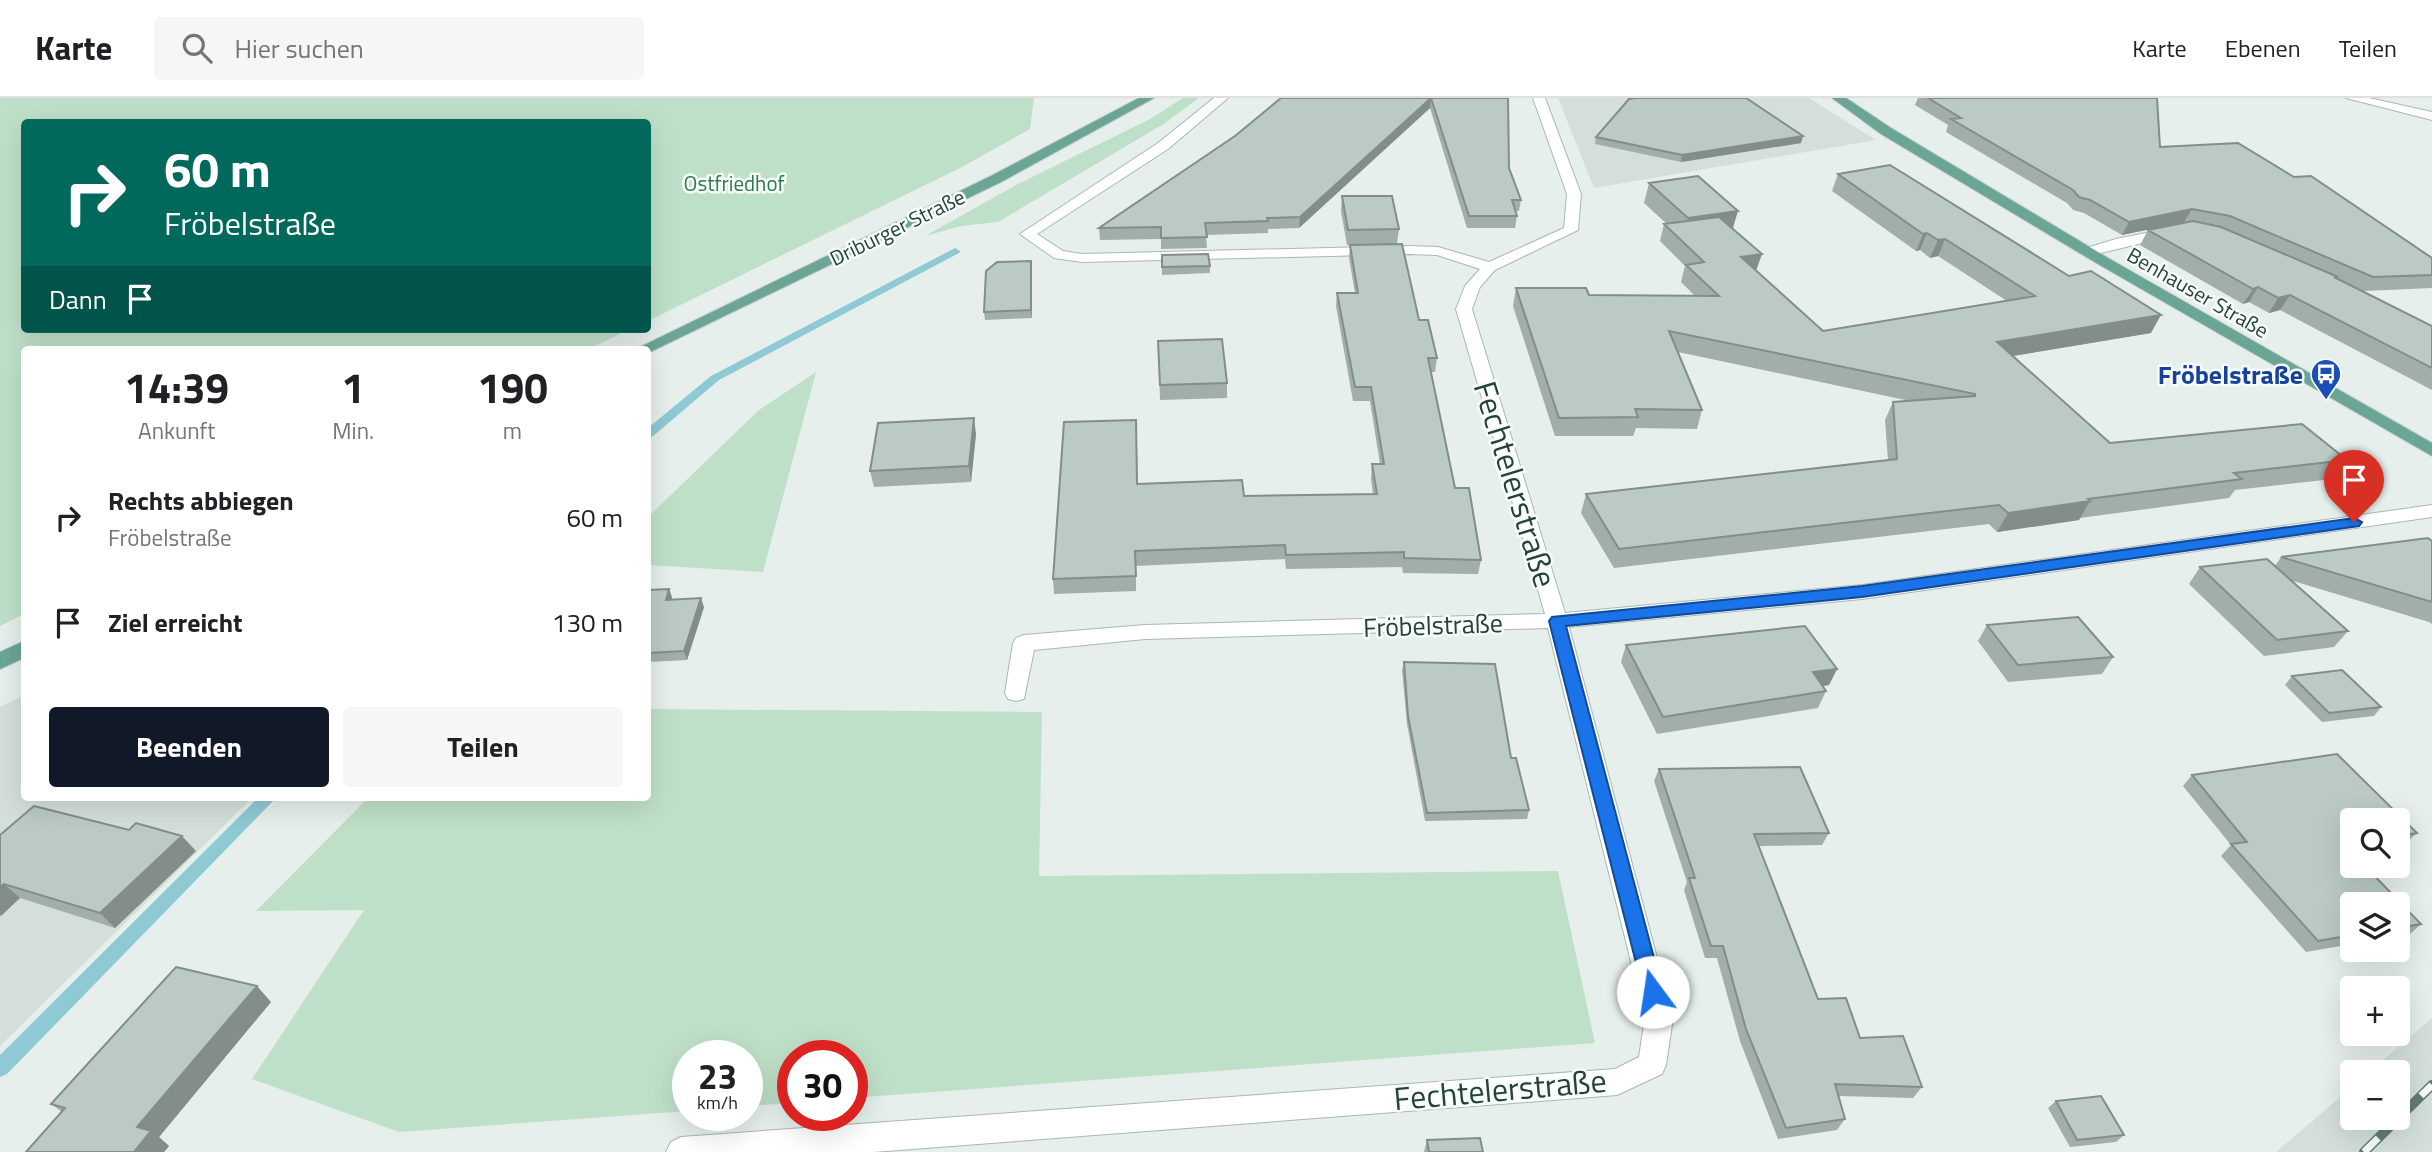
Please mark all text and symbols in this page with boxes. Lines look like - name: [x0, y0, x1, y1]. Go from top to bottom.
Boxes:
- search box: [154, 17, 644, 80]
- text: Karte: [35, 23, 112, 73]
- icon: search: [178, 29, 216, 67]
- text: Hier suchen: [234, 29, 364, 68]
- text: Karte: [2132, 30, 2187, 66]
- text: Ebenen: [2225, 30, 2301, 66]
- text: Teilen: [2339, 30, 2397, 66]
- text: 60 m: [164, 131, 271, 206]
- icon: right: [49, 147, 140, 238]
- park label: Ostfriedhof: [684, 167, 784, 199]
- street label: Driburger Straße: [824, 180, 970, 274]
- text: Fröbelstraße: [164, 199, 336, 247]
- street label: Benhauser Straße: [2121, 238, 2275, 346]
- text: Dann: [49, 280, 107, 319]
- icon: arrive: [121, 280, 159, 318]
- text: 14:39: [124, 355, 229, 419]
- text: 1: [341, 355, 365, 419]
- text: 190: [477, 355, 548, 419]
- place label: Fröbelstraße: [2158, 355, 2303, 394]
- bus stop icon: Fröbelstraße: [2309, 357, 2343, 401]
- street label: Fechtelerstraße: [1462, 375, 1570, 593]
- text: Ankunft: [138, 413, 215, 448]
- text: Min.: [332, 413, 374, 448]
- text: m: [503, 413, 522, 448]
- pin: [2324, 450, 2384, 522]
- icon: arrive: [2335, 461, 2373, 499]
- text: Rechts abbiegen: [108, 481, 294, 520]
- text: 60 m: [566, 498, 623, 537]
- icon: right: [49, 499, 87, 537]
- text: Fröbelstraße: [108, 520, 232, 555]
- text: Ziel erreicht: [108, 603, 243, 642]
- text: 130 m: [552, 603, 623, 642]
- street label: Fröbelstraße: [1363, 603, 1503, 647]
- icon: arrive: [49, 604, 87, 642]
- button: Beenden: [49, 707, 329, 787]
- button: Teilen: [343, 707, 623, 787]
- map controls: [2340, 808, 2410, 1130]
- button: search: [2340, 808, 2410, 878]
- button: layers: [2340, 892, 2410, 962]
- position arrow: [1616, 955, 1690, 1029]
- button: +: [2340, 976, 2410, 1046]
- speed limit sign: 30: [777, 1040, 868, 1131]
- text: 23: [698, 1049, 737, 1103]
- street label: Fechtelerstraße: [1392, 1056, 1608, 1122]
- button: −: [2340, 1060, 2410, 1130]
- text: km/h: [697, 1089, 738, 1116]

